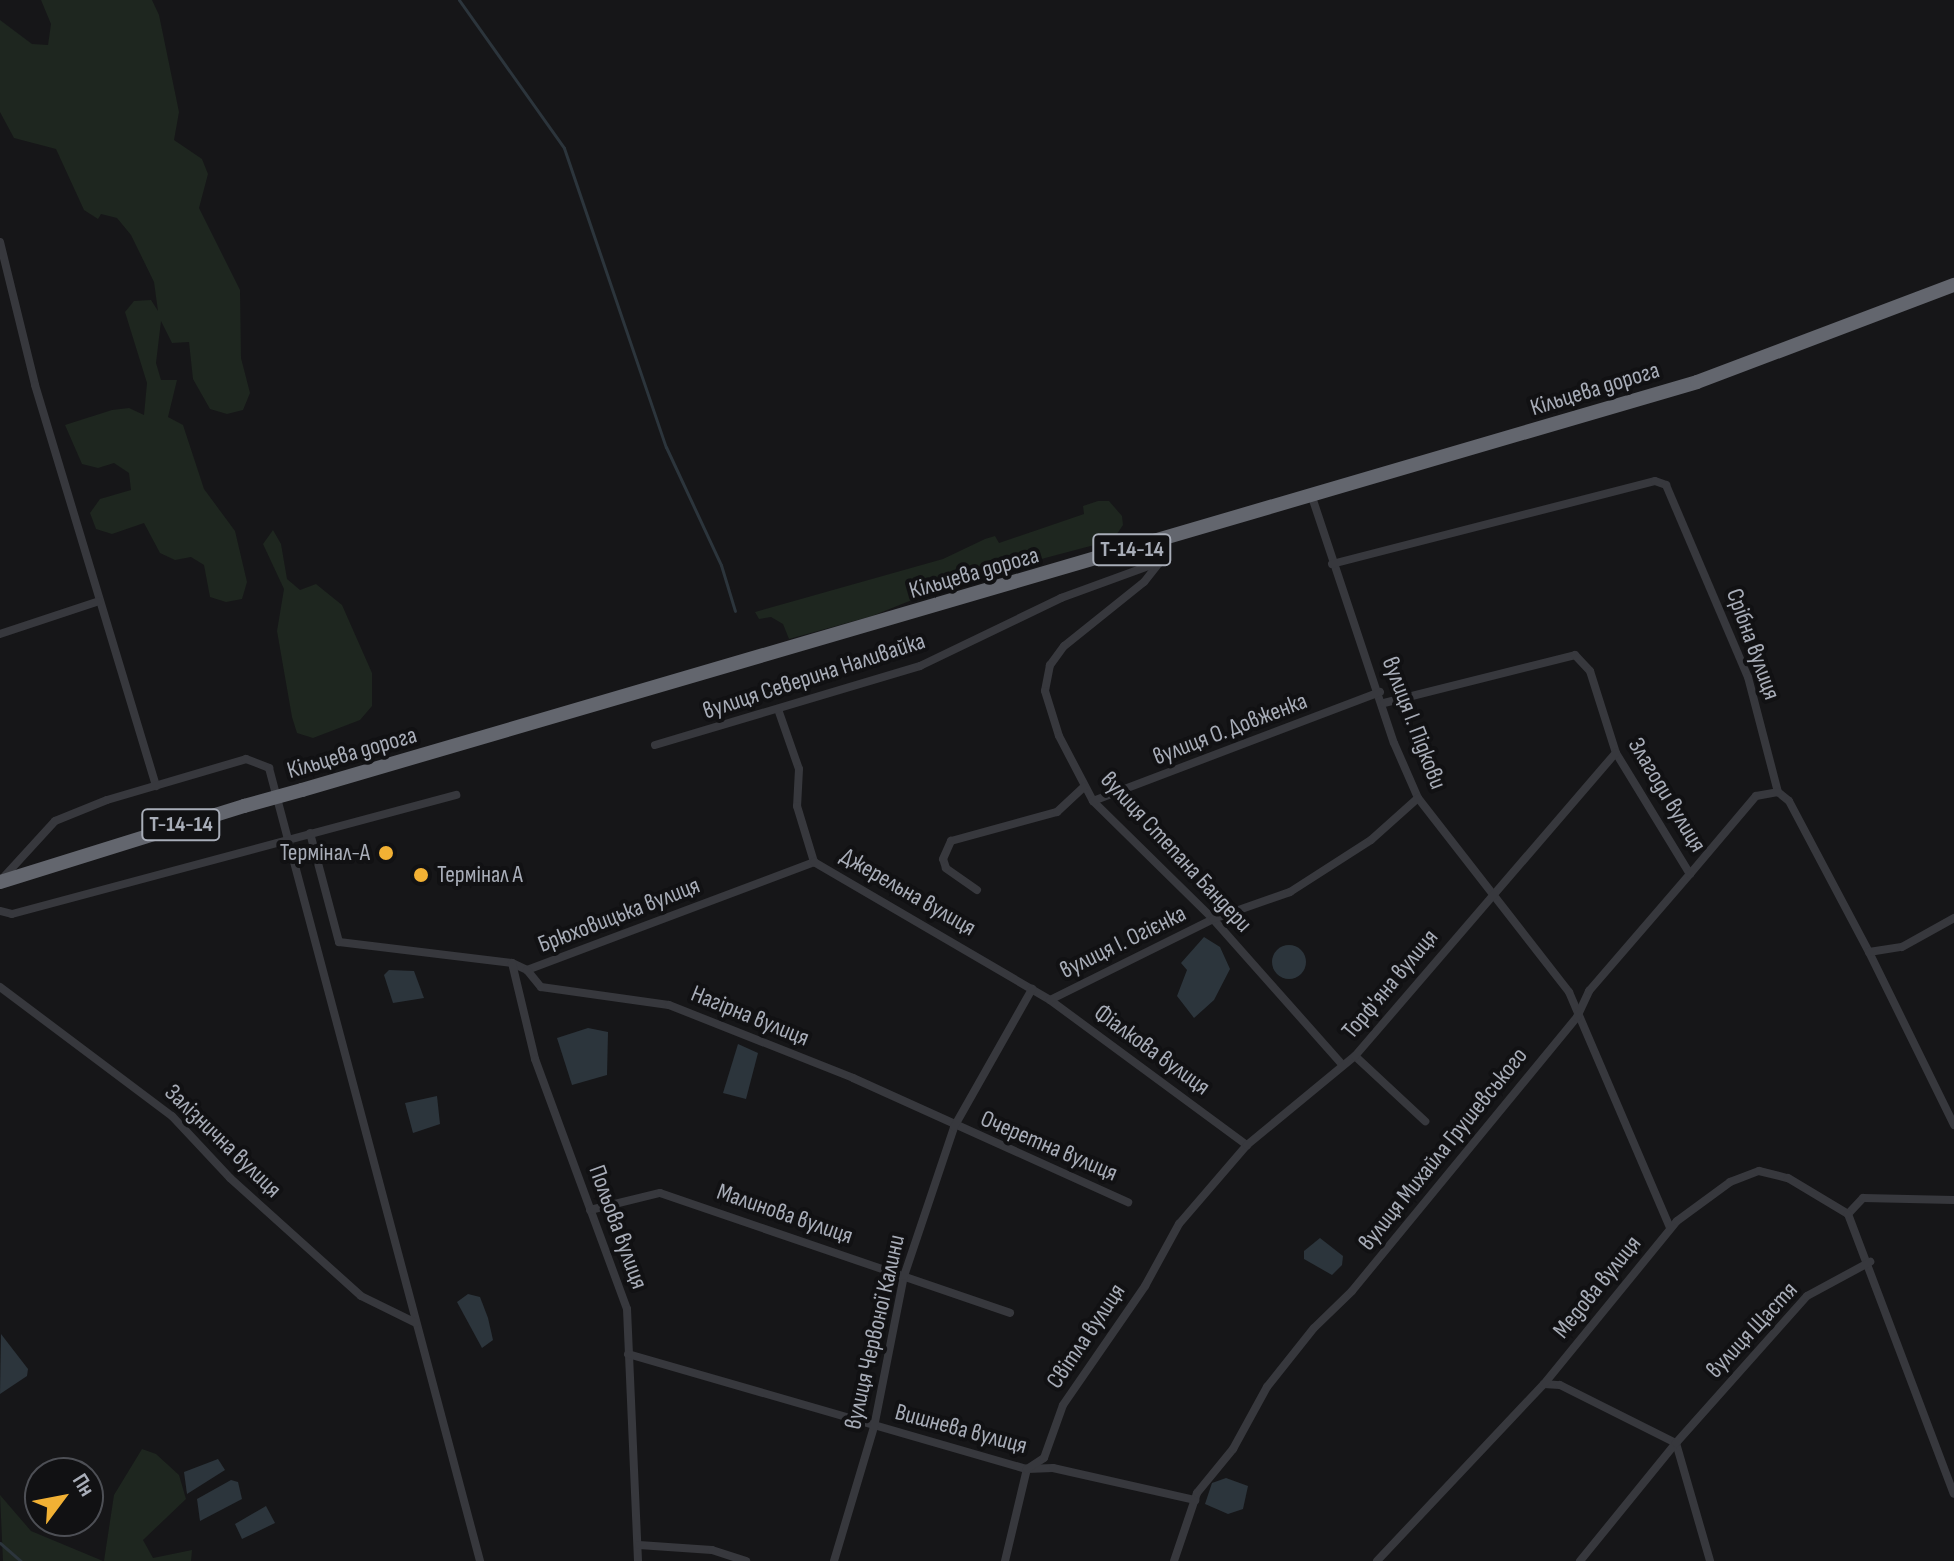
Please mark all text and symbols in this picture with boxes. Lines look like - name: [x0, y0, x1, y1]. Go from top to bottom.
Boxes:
- street label: Кільцева дорога: [1527, 356, 1663, 422]
- road number: Т-14-14: [1092, 532, 1172, 568]
- street label: Кільцева дорога: [906, 541, 1042, 605]
- street label: Срібна вулиця: [1720, 585, 1786, 703]
- street label: вулиця Северина Наливайка: [699, 626, 929, 726]
- street label: вулиця І. Підкови: [1376, 653, 1452, 793]
- street label: вулиця О. Довженка: [1149, 686, 1311, 772]
- street label: Кільцева дорога: [284, 721, 420, 785]
- street label: Злагоди вулиця: [1622, 733, 1712, 857]
- street label: вулиця Степана Бандери: [1094, 766, 1258, 938]
- road number: Т-14-14: [141, 807, 221, 843]
- place label: Термінал-А: [280, 839, 370, 867]
- street label: Джерельна вулиця: [835, 842, 981, 942]
- marker: Термінал-А: [377, 844, 395, 862]
- place label: Термінал А: [437, 861, 523, 889]
- marker: Термінал А: [412, 866, 430, 884]
- street label: Брюховицька вулиця: [534, 871, 704, 959]
- street label: вулиця І. Огієнка: [1055, 899, 1191, 985]
- street label: Торф'яна вулиця: [1336, 923, 1444, 1045]
- street label: Нагірна вулиця: [687, 979, 813, 1053]
- street label: Фіалкова вулиця: [1088, 998, 1216, 1102]
- street label: вулиця Михайла Грушевського: [1352, 1042, 1534, 1256]
- street label: Залізнична вулиця: [159, 1078, 287, 1204]
- street label: Очеретна вулиця: [976, 1104, 1122, 1188]
- street label: Польова вулиця: [582, 1161, 654, 1293]
- street label: Малинова вулиця: [713, 1177, 857, 1251]
- street label: Медова вулиця: [1547, 1230, 1647, 1344]
- street label: вулиця Червоної Калини: [839, 1232, 911, 1432]
- street label: вулиця Щастя: [1700, 1276, 1804, 1384]
- street label: Світла вулиця: [1040, 1278, 1132, 1394]
- street label: Вишнева вулиця: [892, 1398, 1030, 1460]
- north arrow: [24, 1457, 104, 1537]
- text: Пн: [66, 1469, 100, 1501]

